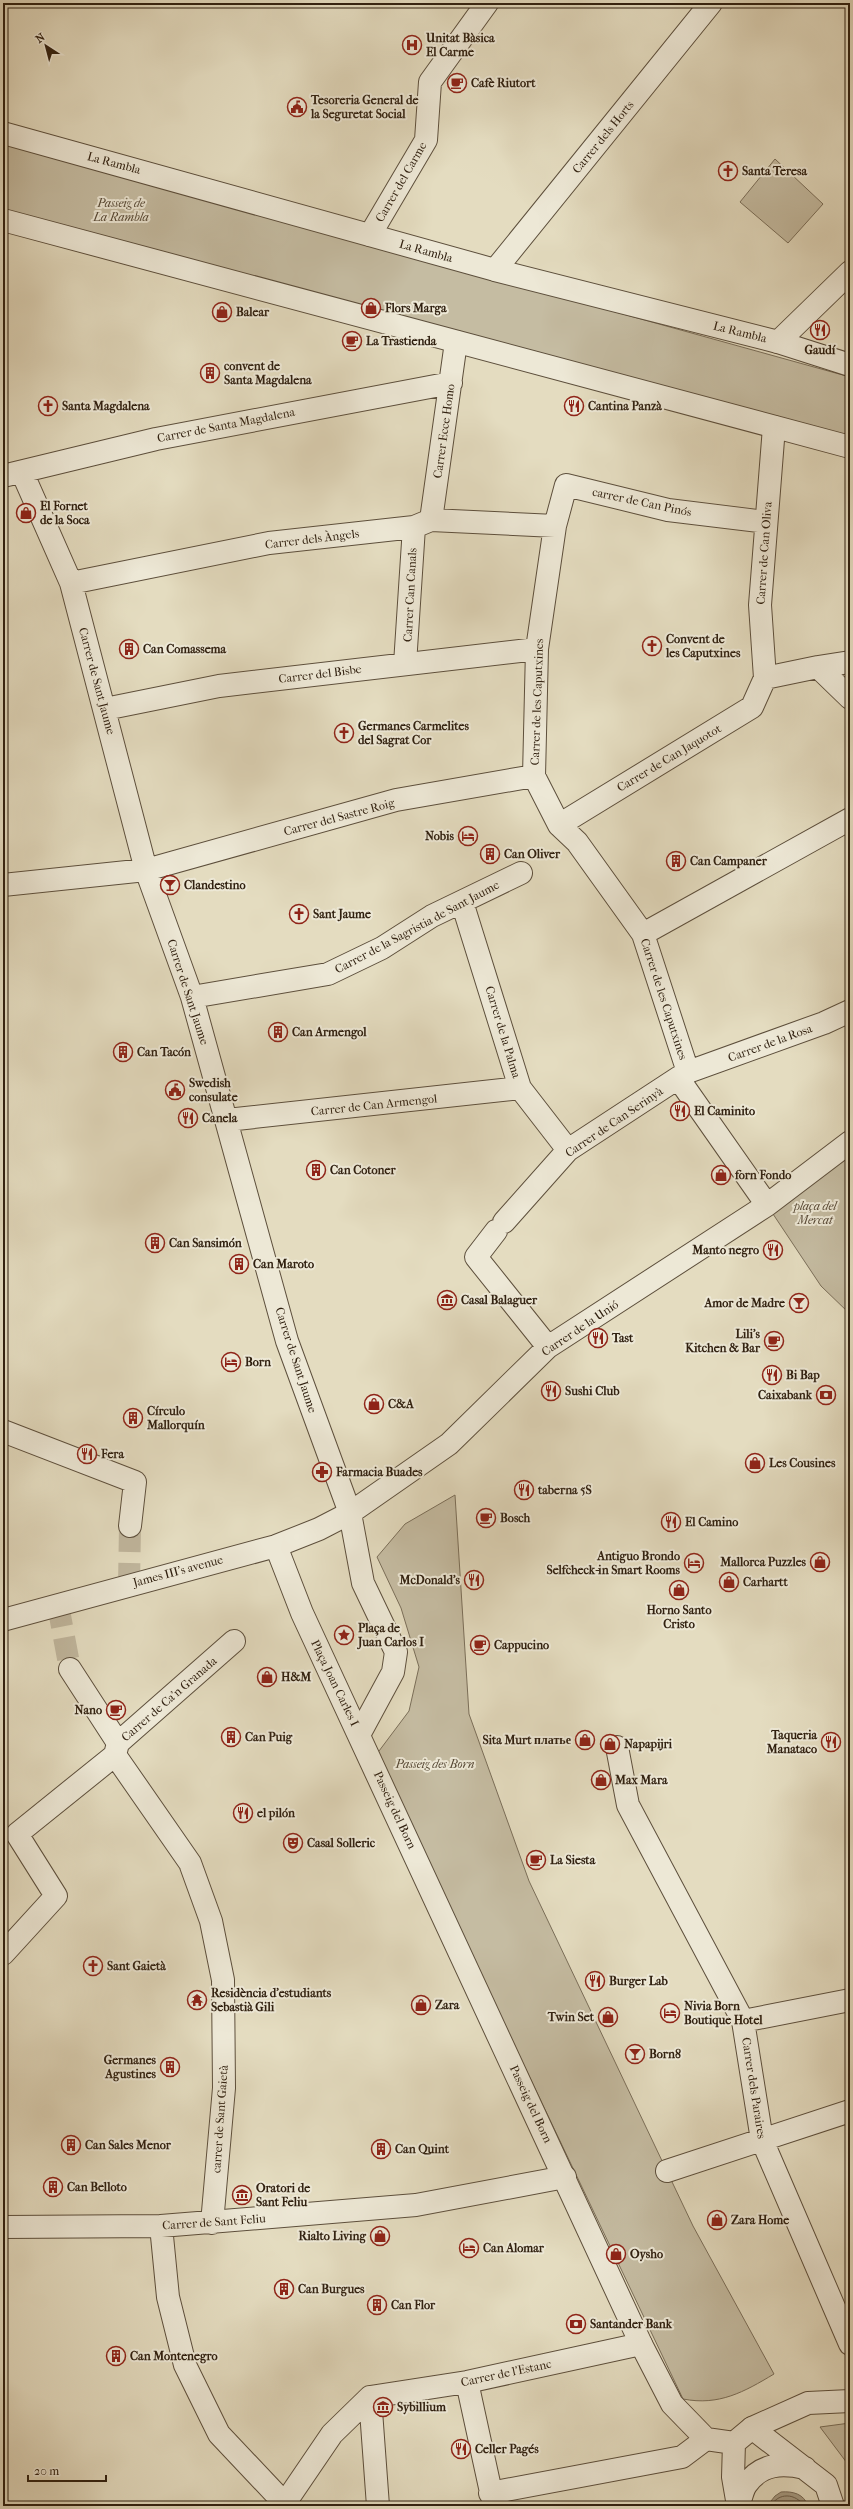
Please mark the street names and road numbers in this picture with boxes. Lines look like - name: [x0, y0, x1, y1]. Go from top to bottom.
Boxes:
- street label: Carrer dels Horts: [569, 97, 637, 176]
- street label: Carrer del Carme: [372, 139, 430, 225]
- street label: La Rambla: [86, 149, 143, 177]
- street label: La Rambla: [398, 237, 455, 265]
- street label: La Rambla: [712, 319, 769, 346]
- street label: Carrer Ecce Homo: [430, 383, 458, 479]
- street label: Carrer de Santa Magdalena: [156, 405, 297, 445]
- street label: carrer de Can Pinós: [591, 485, 693, 519]
- street label: Carrer de Can Oliva: [753, 501, 775, 605]
- street label: Carrer dels Àngels: [264, 525, 361, 552]
- street label: Carrer Can Canals: [401, 547, 419, 643]
- street label: Carrer de Sant Jaume: [76, 626, 118, 736]
- street label: Carrer de les Caputxines: [528, 638, 546, 766]
- street label: Carrer del Bisbe: [278, 662, 362, 686]
- street label: Carrer de Can Jaquotot: [614, 721, 724, 795]
- street label: Carrer del Sastre Roig: [282, 795, 397, 839]
- street label: Carrer de la Sagristia de Sant Jaume: [332, 878, 502, 976]
- street label: Carrer de Sant Jaume: [164, 937, 212, 1047]
- street label: Carrer de les Caputxines: [638, 937, 690, 1062]
- street label: Carrer de la Palma: [482, 984, 524, 1080]
- street label: Carrer de la Rosa: [726, 1021, 814, 1065]
- street label: Carrer de Can Serinyà: [563, 1084, 666, 1160]
- street label: Carrer de Can Armengol: [310, 1091, 439, 1119]
- street label: Carrer de la Unió: [539, 1297, 621, 1359]
- street label: Carrer de Sant Jaume: [272, 1305, 320, 1415]
- street label: James III's avenue: [130, 1552, 225, 1590]
- street label: Plaça Joan Carles I: [307, 1637, 362, 1729]
- street label: Carrer de Ca'n Granada: [118, 1653, 220, 1744]
- street label: Passeig del Born: [371, 1769, 419, 1851]
- street label: Carrer dels Paraires: [739, 2036, 769, 2140]
- street label: Passeig del Born: [507, 2063, 555, 2145]
- street label: carrer de Sant Gaietà: [209, 2064, 231, 2174]
- street label: Carrer de Sant Feliu: [162, 2211, 266, 2233]
- street label: Carrer de l'Estanc: [460, 2357, 552, 2389]

